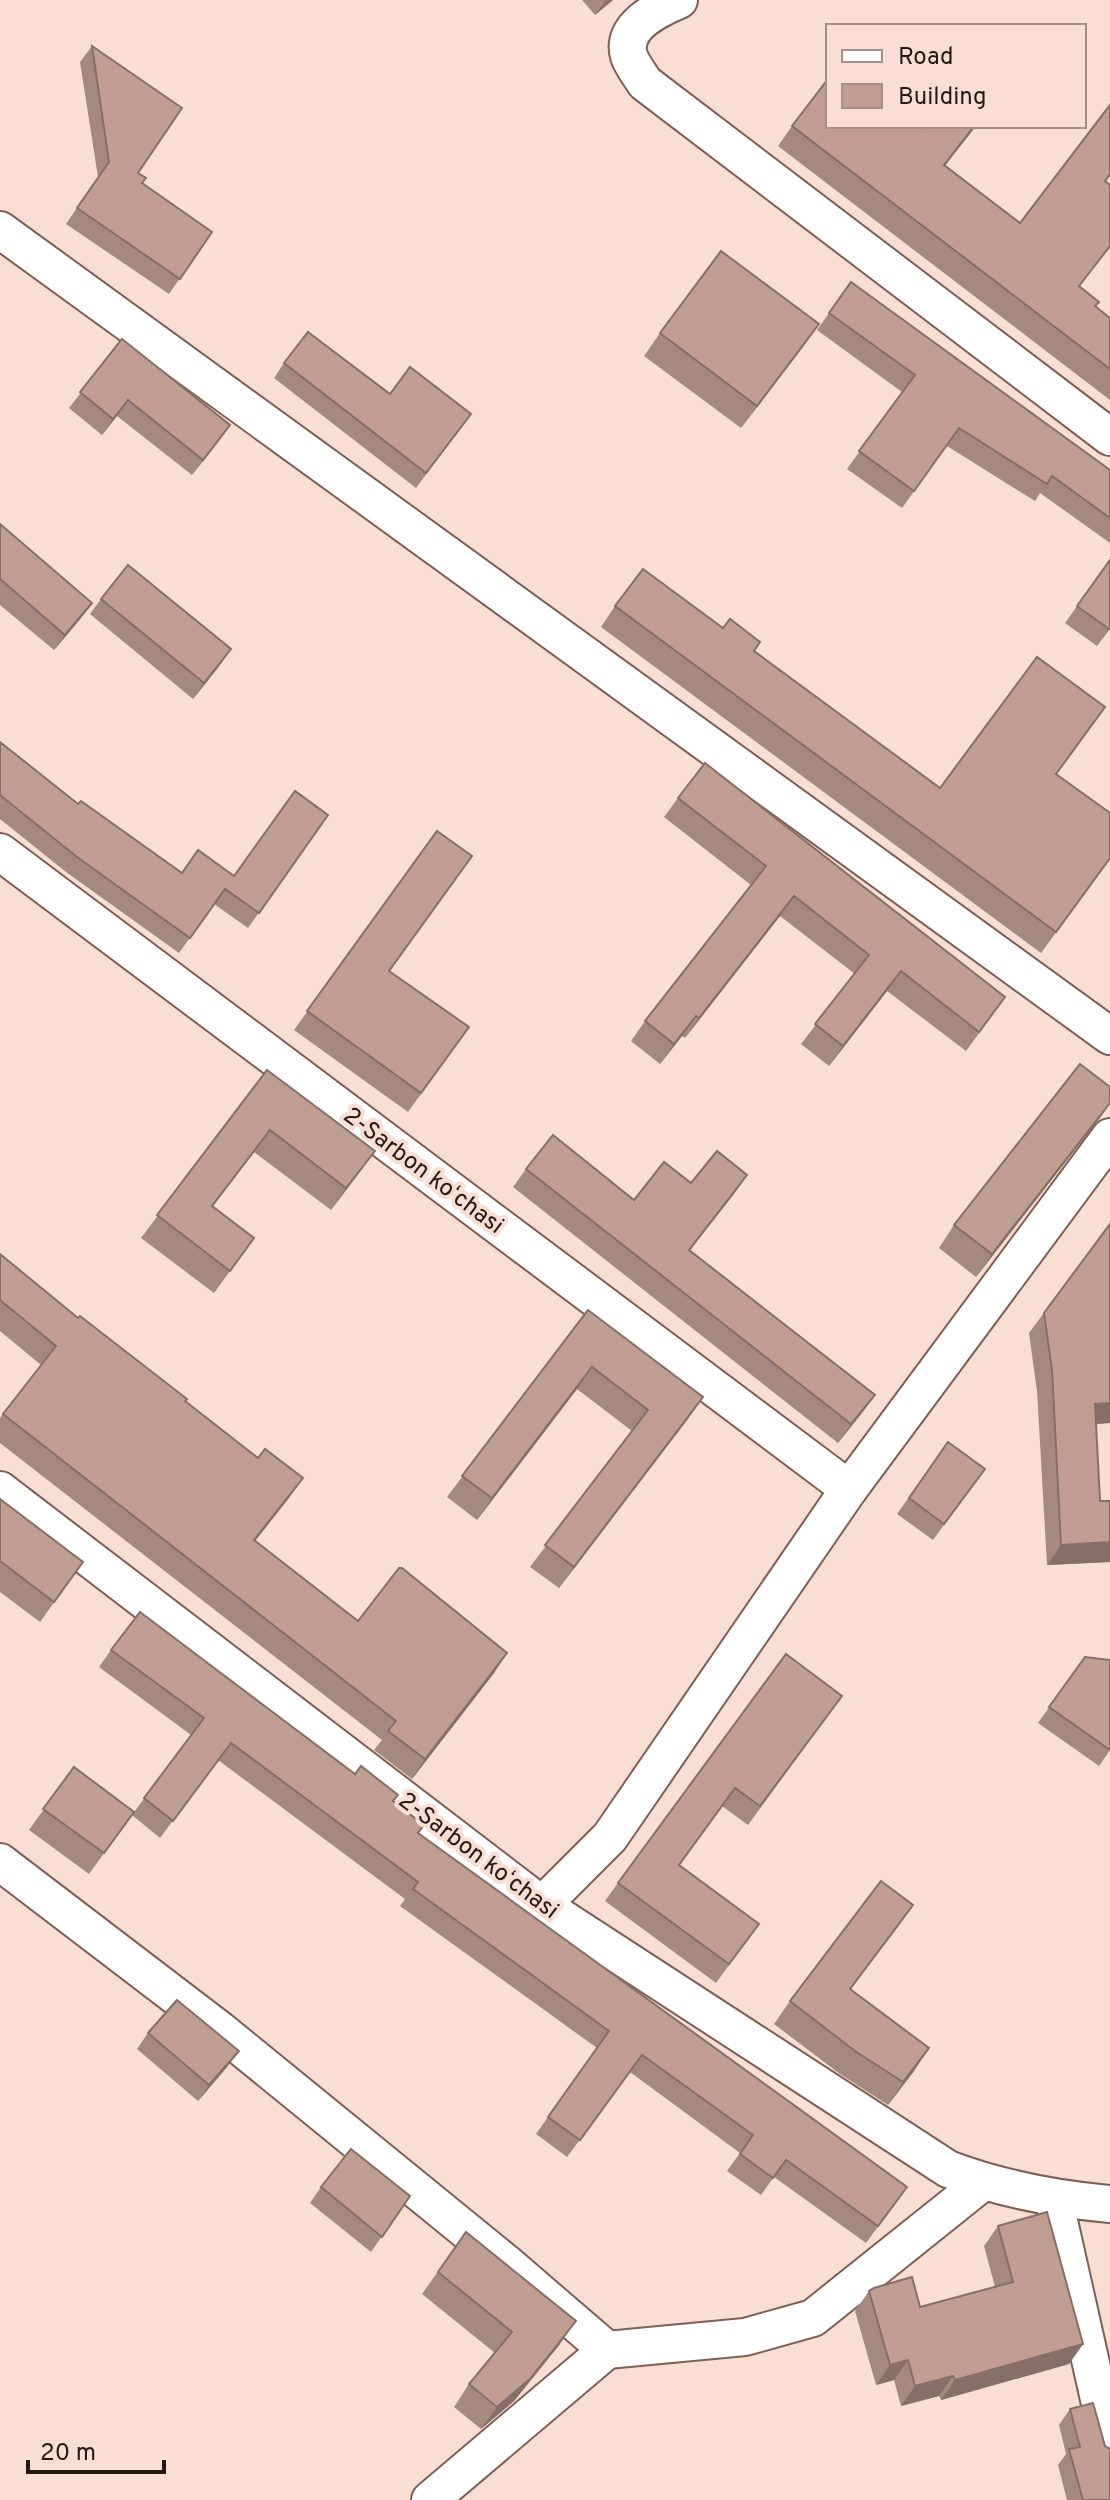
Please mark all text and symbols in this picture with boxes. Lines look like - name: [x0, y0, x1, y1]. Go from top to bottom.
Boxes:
- legend: [826, 24, 1086, 128]
- text: Road: [898, 43, 954, 73]
- text: Building: [898, 83, 987, 113]
- street label: 2-Sarbon koʻchasi: [337, 1102, 509, 1242]
- street label: 2-Sarbon koʻchasi: [392, 1787, 564, 1927]
- scale bar: [28, 2424, 164, 2474]
- text: 20 m: [40, 2439, 96, 2469]

